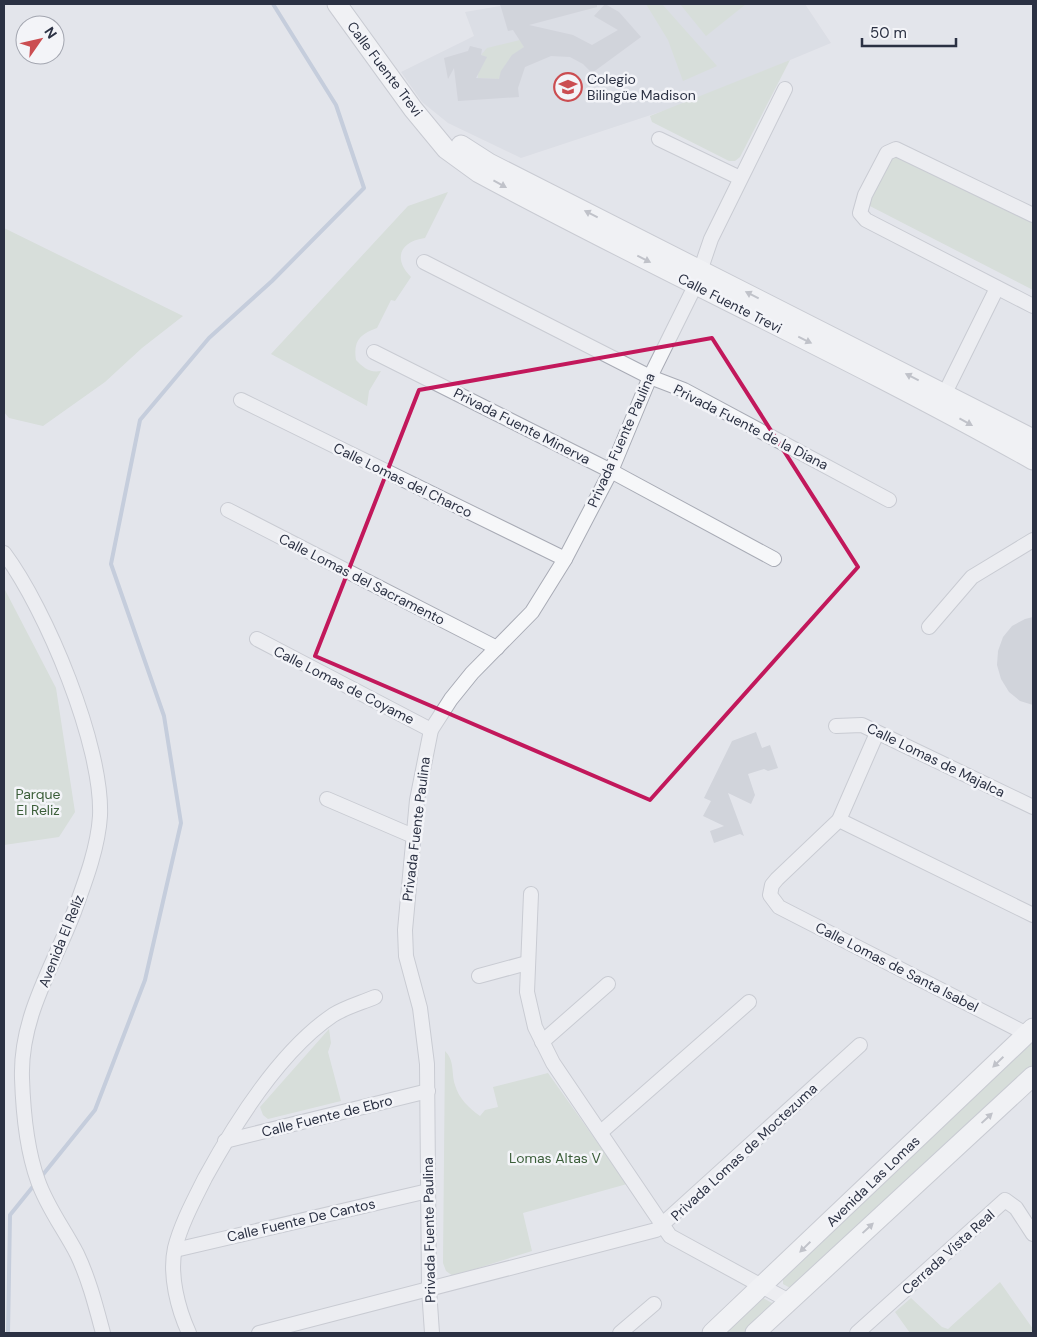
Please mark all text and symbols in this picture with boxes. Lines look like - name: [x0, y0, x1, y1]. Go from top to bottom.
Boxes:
- north arrow: [15, 15, 65, 65]
- scale bar: [862, 15, 956, 47]
- street label: Calle Fuente Trevi: [343, 18, 427, 120]
- text: N: [40, 23, 61, 42]
- text: 50 m: [870, 23, 907, 43]
- place label: Colegio Bilingüe Madison: [587, 70, 696, 104]
- school or university icon: Colegio Bilingüe Madison: [553, 72, 583, 102]
- one-way arrow: [493, 180, 508, 188]
- one-way arrow: [584, 210, 598, 218]
- one-way arrow: [637, 255, 652, 263]
- street label: Calle Fuente Trevi: [675, 269, 785, 337]
- one-way arrow: [745, 291, 759, 299]
- one-way arrow: [798, 336, 812, 344]
- street label: Privada Fuente Paulina: [583, 370, 659, 510]
- one-way arrow: [905, 373, 919, 381]
- street label: Privada Fuente de la Diana: [671, 380, 831, 474]
- street label: Privada Fuente Minerva: [451, 384, 593, 468]
- one-way arrow: [959, 417, 972, 426]
- street label: Calle Lomas del Charco: [331, 439, 475, 521]
- street label: Calle Lomas del Sacramento: [276, 529, 448, 629]
- street label: Calle Lomas de Coyame: [271, 642, 417, 728]
- street label: Calle Lomas de Majalca: [864, 719, 1008, 801]
- street label: Privada Fuente Paulina: [398, 756, 434, 902]
- park label: Parque El Reliz: [15, 785, 61, 819]
- street label: Avenida El Relíz: [34, 892, 88, 990]
- street label: Calle Lomas de Santa Isabel: [812, 918, 982, 1016]
- one-way arrow: [992, 1056, 1004, 1068]
- street label: Privada Lomas de Moctezuma: [667, 1079, 821, 1225]
- street label: Calle Fuente de Ebro: [260, 1091, 394, 1141]
- one-way arrow: [981, 1112, 993, 1124]
- street label: Avenida Las Lomas: [822, 1132, 924, 1230]
- park label: Lomas Altas V: [509, 1149, 602, 1167]
- street label: Privada Fuente Paulina: [419, 1157, 439, 1303]
- street label: Calle Fuente De Cantos: [225, 1194, 377, 1246]
- street label: Cerrada Vista Real: [898, 1206, 998, 1298]
- one-way arrow: [861, 1222, 873, 1234]
- one-way arrow: [799, 1241, 811, 1253]

